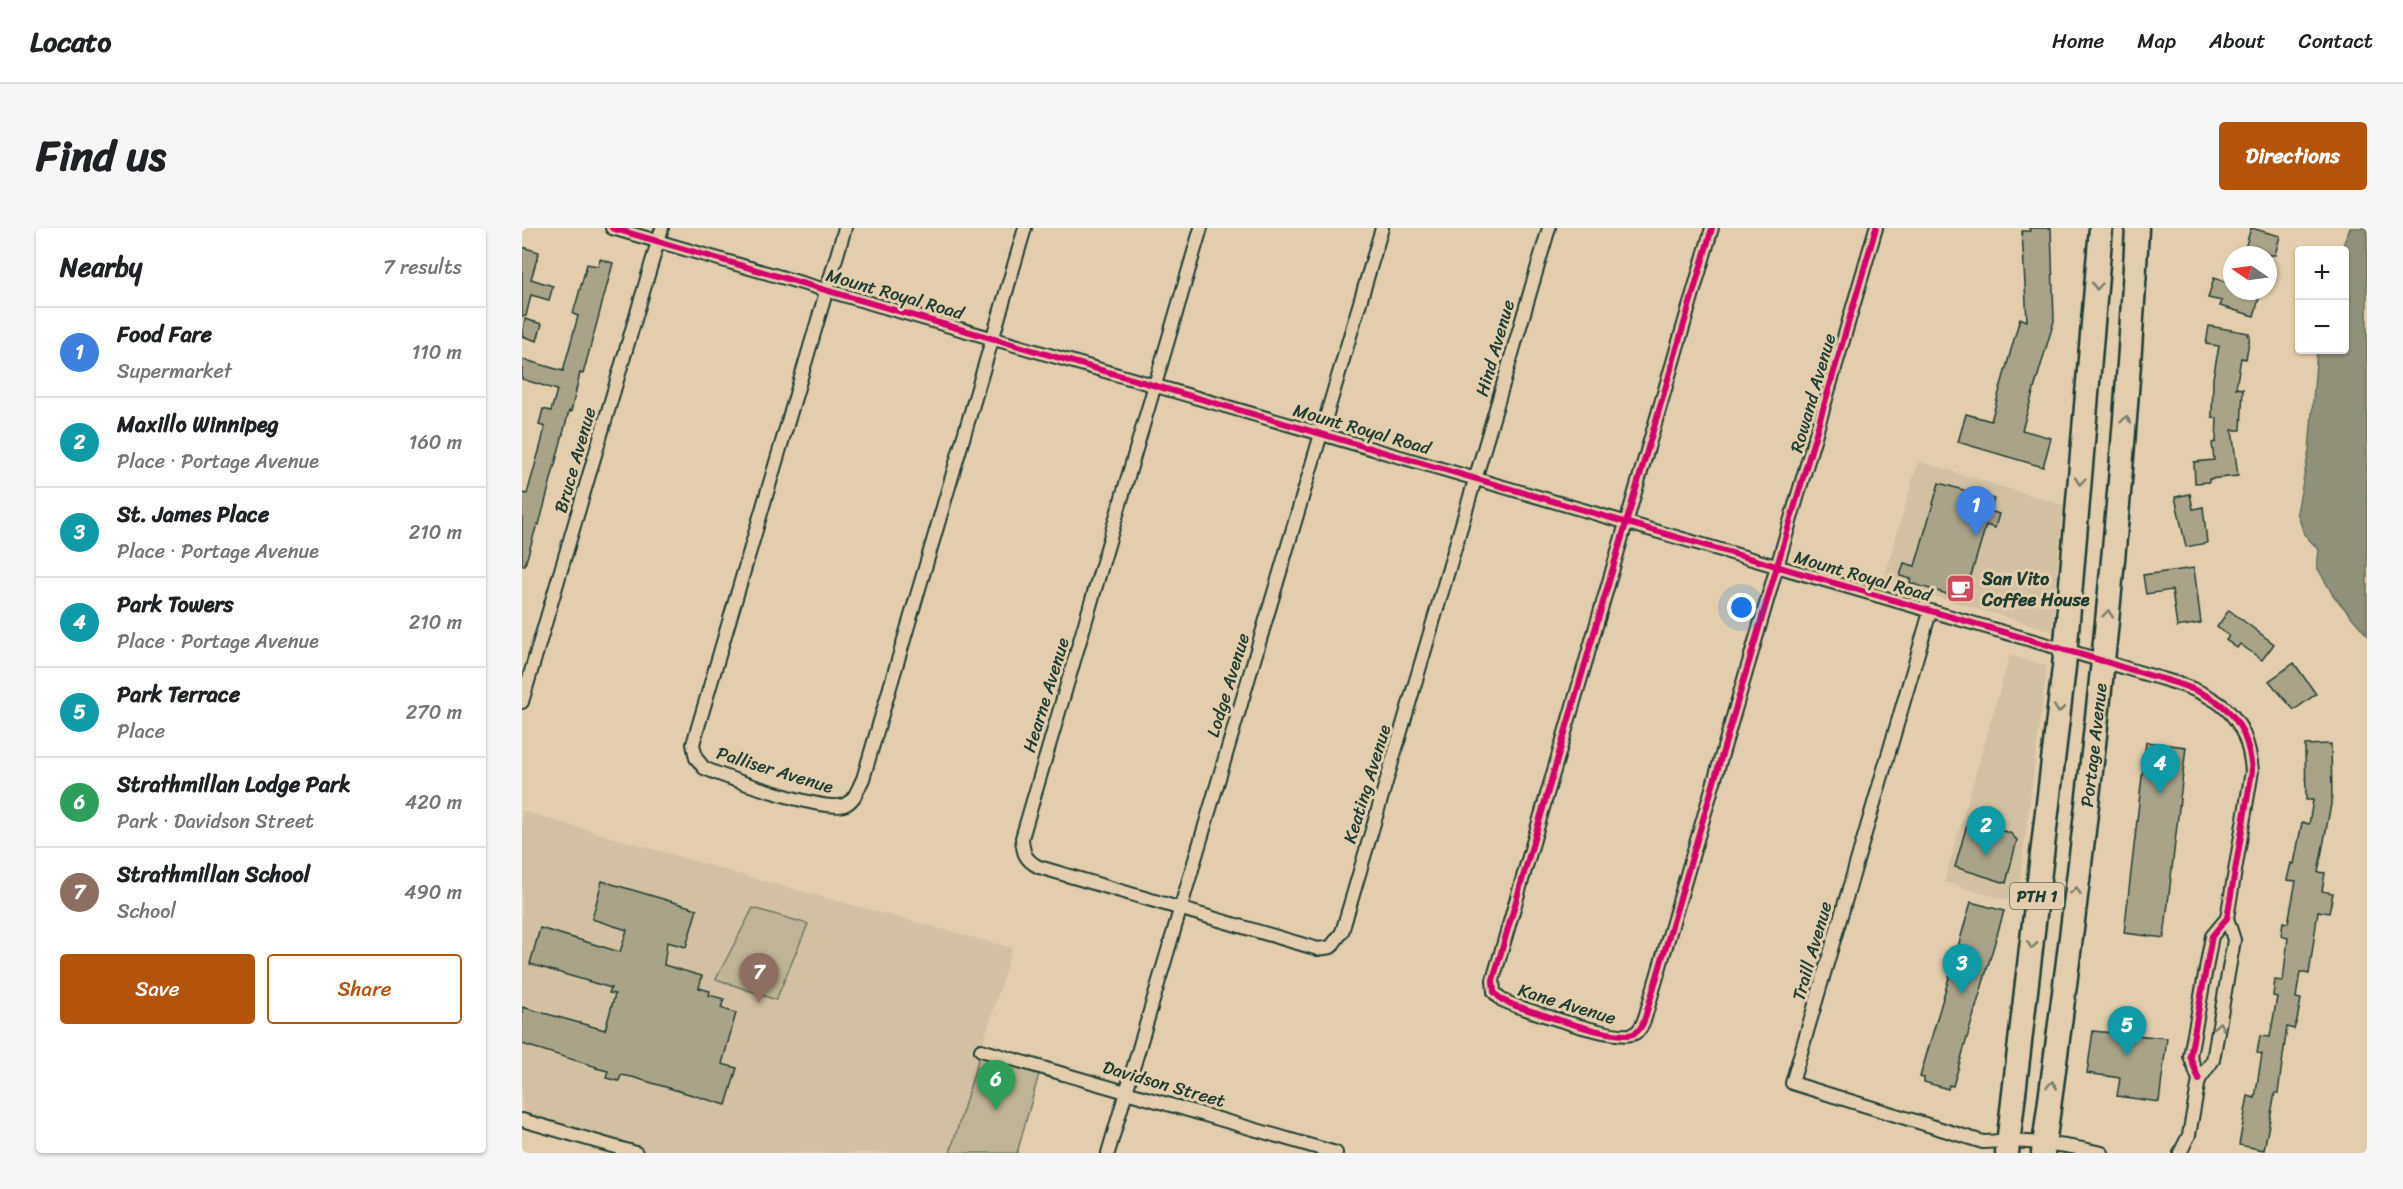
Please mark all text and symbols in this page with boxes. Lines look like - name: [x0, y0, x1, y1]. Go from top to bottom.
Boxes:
- text: Locato: [30, 17, 111, 66]
- text: Home: [2052, 22, 2104, 60]
- text: Map: [2137, 22, 2176, 60]
- text: About: [2209, 22, 2266, 60]
- text: Contact: [2299, 22, 2373, 60]
- text: Find us: [36, 119, 166, 193]
- button: Directions: [2219, 122, 2367, 190]
- text: Nearby: [60, 244, 142, 290]
- north arrow: [2223, 246, 2277, 300]
- map controls: [2295, 246, 2349, 354]
- button: +: [2295, 246, 2349, 300]
- text: 7 results: [383, 250, 462, 285]
- street label: Mount Royal Road: [822, 259, 969, 329]
- one-way arrow: [2091, 282, 2104, 291]
- street label: Hind Avenue: [1466, 296, 1524, 400]
- button: −: [2295, 300, 2349, 354]
- text: Food Fare: [117, 315, 212, 354]
- street label: Rowand Avenue: [1781, 330, 1845, 456]
- text: 1: [75, 335, 84, 370]
- text: 110 m: [412, 335, 462, 370]
- text: Supermarket: [117, 354, 232, 389]
- street label: Mount Royal Road: [1289, 394, 1436, 464]
- street label: Bruce Avenue: [545, 403, 605, 517]
- text: Maxillo Winnipeg: [117, 405, 279, 444]
- one-way arrow: [2119, 416, 2132, 425]
- text: 2: [74, 425, 85, 460]
- text: 160 m: [409, 425, 462, 460]
- text: Place · Portage Avenue: [117, 444, 319, 479]
- one-way arrow: [2074, 476, 2087, 485]
- pin: 1: [1956, 486, 1996, 536]
- text: St. James Place: [117, 495, 269, 534]
- text: 3: [74, 515, 85, 550]
- text: 210 m: [409, 515, 462, 550]
- text: Place · Portage Avenue: [117, 534, 319, 569]
- street label: Mount Royal Road: [1790, 541, 1937, 611]
- place label: San Vito Coffee House: [1981, 563, 2090, 616]
- cafe icon: San Vito Coffee House: [1945, 573, 1977, 605]
- text: Park Towers: [117, 585, 234, 624]
- your location: [1727, 593, 1756, 622]
- text: 4: [73, 605, 86, 640]
- text: 210 m: [409, 605, 462, 640]
- one-way arrow: [2101, 610, 2114, 619]
- text: Place · Portage Avenue: [117, 624, 319, 659]
- street label: Lodge Avenue: [1197, 629, 1259, 741]
- street label: Hearne Avenue: [1013, 633, 1079, 757]
- text: Park Terrace: [117, 675, 240, 714]
- street label: Portage Avenue: [2071, 681, 2117, 809]
- text: 5: [73, 695, 86, 730]
- text: 270 m: [406, 695, 462, 730]
- one-way arrow: [2053, 705, 2066, 714]
- text: Place: [117, 714, 165, 749]
- street label: Keating Avenue: [1334, 720, 1400, 847]
- street label: Palliser Avenue: [713, 737, 838, 803]
- pin: 4: [2140, 744, 2180, 794]
- text: Strathmillan Lodge Park: [117, 765, 351, 804]
- text: 6: [74, 785, 85, 820]
- text: 420 m: [405, 785, 462, 820]
- text: Park · Davidson Street: [117, 804, 314, 839]
- pin: 2: [1966, 806, 2006, 856]
- text: Strathmillan School: [117, 855, 310, 894]
- text: 7: [74, 875, 85, 910]
- text: 490 m: [404, 875, 462, 910]
- road number: PTH 1: [2010, 883, 2064, 909]
- one-way arrow: [2069, 887, 2081, 896]
- text: School: [117, 894, 176, 929]
- street label: Traill Avenue: [1783, 897, 1841, 1005]
- one-way arrow: [2026, 940, 2039, 949]
- pin: 3: [1942, 944, 1982, 994]
- button: Save: [60, 954, 255, 1024]
- button: Share: [267, 954, 462, 1024]
- pin: 7: [740, 954, 778, 1003]
- street label: Kane Avenue: [1514, 974, 1620, 1034]
- pin: 5: [2108, 1006, 2146, 1056]
- one-way arrow: [2212, 1021, 2224, 1031]
- street label: Davidson Street: [1099, 1051, 1229, 1117]
- pin: 6: [976, 1060, 1016, 1110]
- one-way arrow: [2045, 1080, 2057, 1090]

